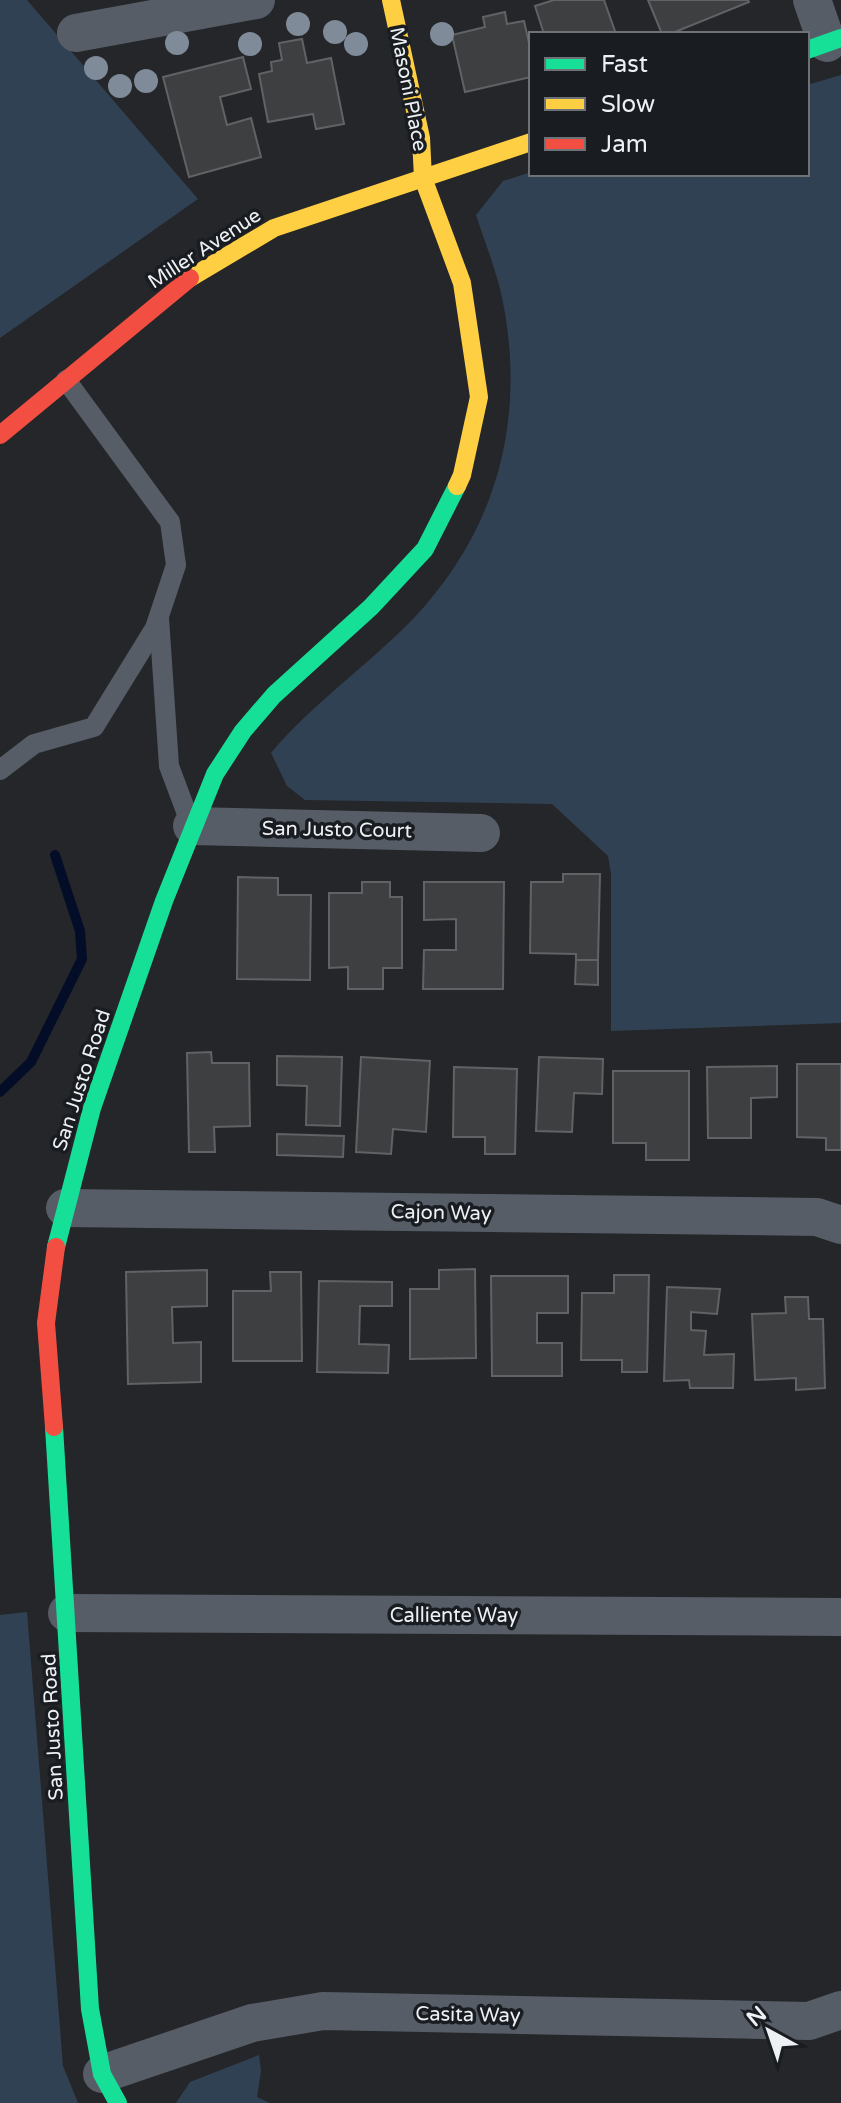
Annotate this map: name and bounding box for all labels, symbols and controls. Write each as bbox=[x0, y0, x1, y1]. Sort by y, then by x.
street label: Masoni Place bbox=[384, 25, 432, 153]
legend bbox=[529, 32, 809, 176]
text: Fast bbox=[601, 50, 648, 79]
text: Slow bbox=[601, 90, 655, 119]
text: Jam bbox=[601, 130, 648, 159]
street label: Miller Avenue bbox=[144, 203, 266, 294]
street label: San Justo Court bbox=[262, 817, 413, 843]
street label: San Justo Road bbox=[48, 1007, 116, 1154]
street label: Cajon Way bbox=[390, 1200, 492, 1226]
street label: Calliente Way bbox=[390, 1604, 519, 1628]
street label: San Justo Road bbox=[37, 1653, 69, 1801]
north arrow bbox=[729, 1991, 809, 2071]
text: N bbox=[742, 2001, 772, 2032]
street label: Casita Way bbox=[415, 2002, 521, 2028]

